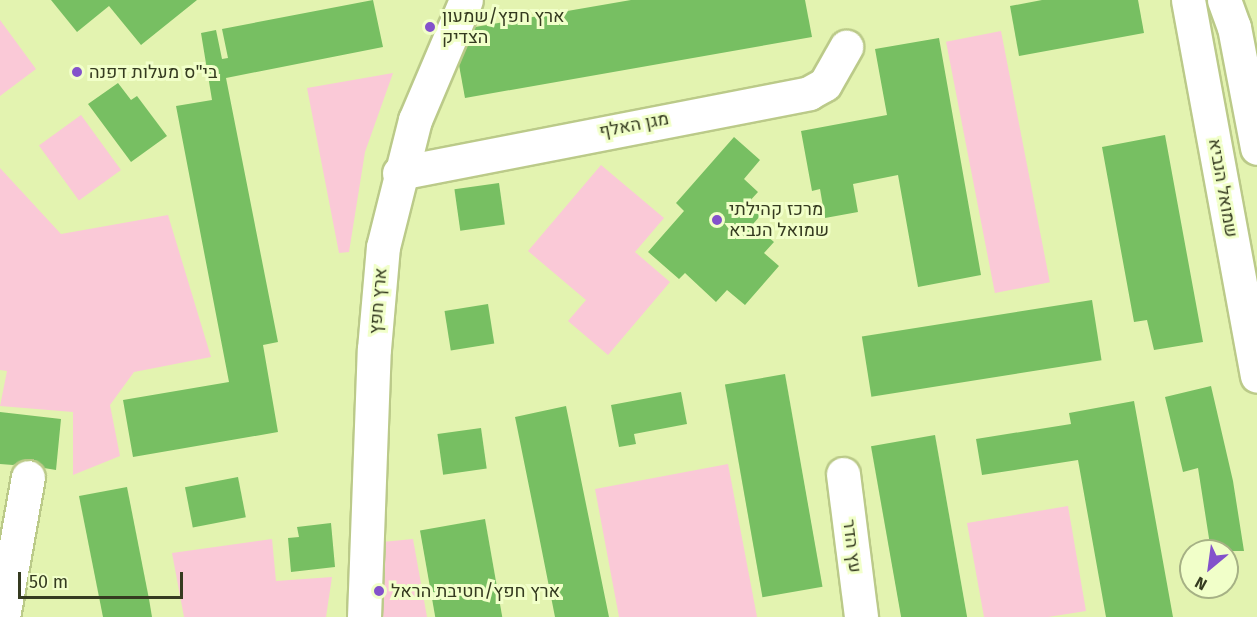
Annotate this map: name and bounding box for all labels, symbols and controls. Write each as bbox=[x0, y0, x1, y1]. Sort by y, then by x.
place label: ארץ חפץ/שמעון הצדיק bbox=[442, 6, 565, 48]
marker: ארץ חפץ/שמעון הצדיק bbox=[423, 20, 437, 34]
place label: בי"ס מעלות דפנה bbox=[89, 61, 218, 83]
marker: בי"ס מעלות דפנה bbox=[70, 65, 84, 79]
street label: מגן האלף bbox=[597, 108, 671, 142]
street label: שמואל הנביא bbox=[1204, 137, 1242, 239]
place label: מרכז קהילתי שמואל הנביא bbox=[729, 199, 829, 242]
marker: מרכז קהילתי שמואל הנביא bbox=[710, 213, 724, 227]
street label: ארץ חפץ bbox=[364, 267, 392, 335]
street label: עץ הדר bbox=[838, 518, 866, 574]
north arrow bbox=[1179, 539, 1239, 599]
scale bar bbox=[21, 560, 186, 598]
text: 50 m bbox=[29, 571, 68, 593]
text: N bbox=[1192, 573, 1210, 594]
place label: ארץ חפץ/חטיבת הראל bbox=[391, 580, 560, 602]
marker: ארץ חפץ/חטיבת הראל bbox=[372, 584, 386, 598]

